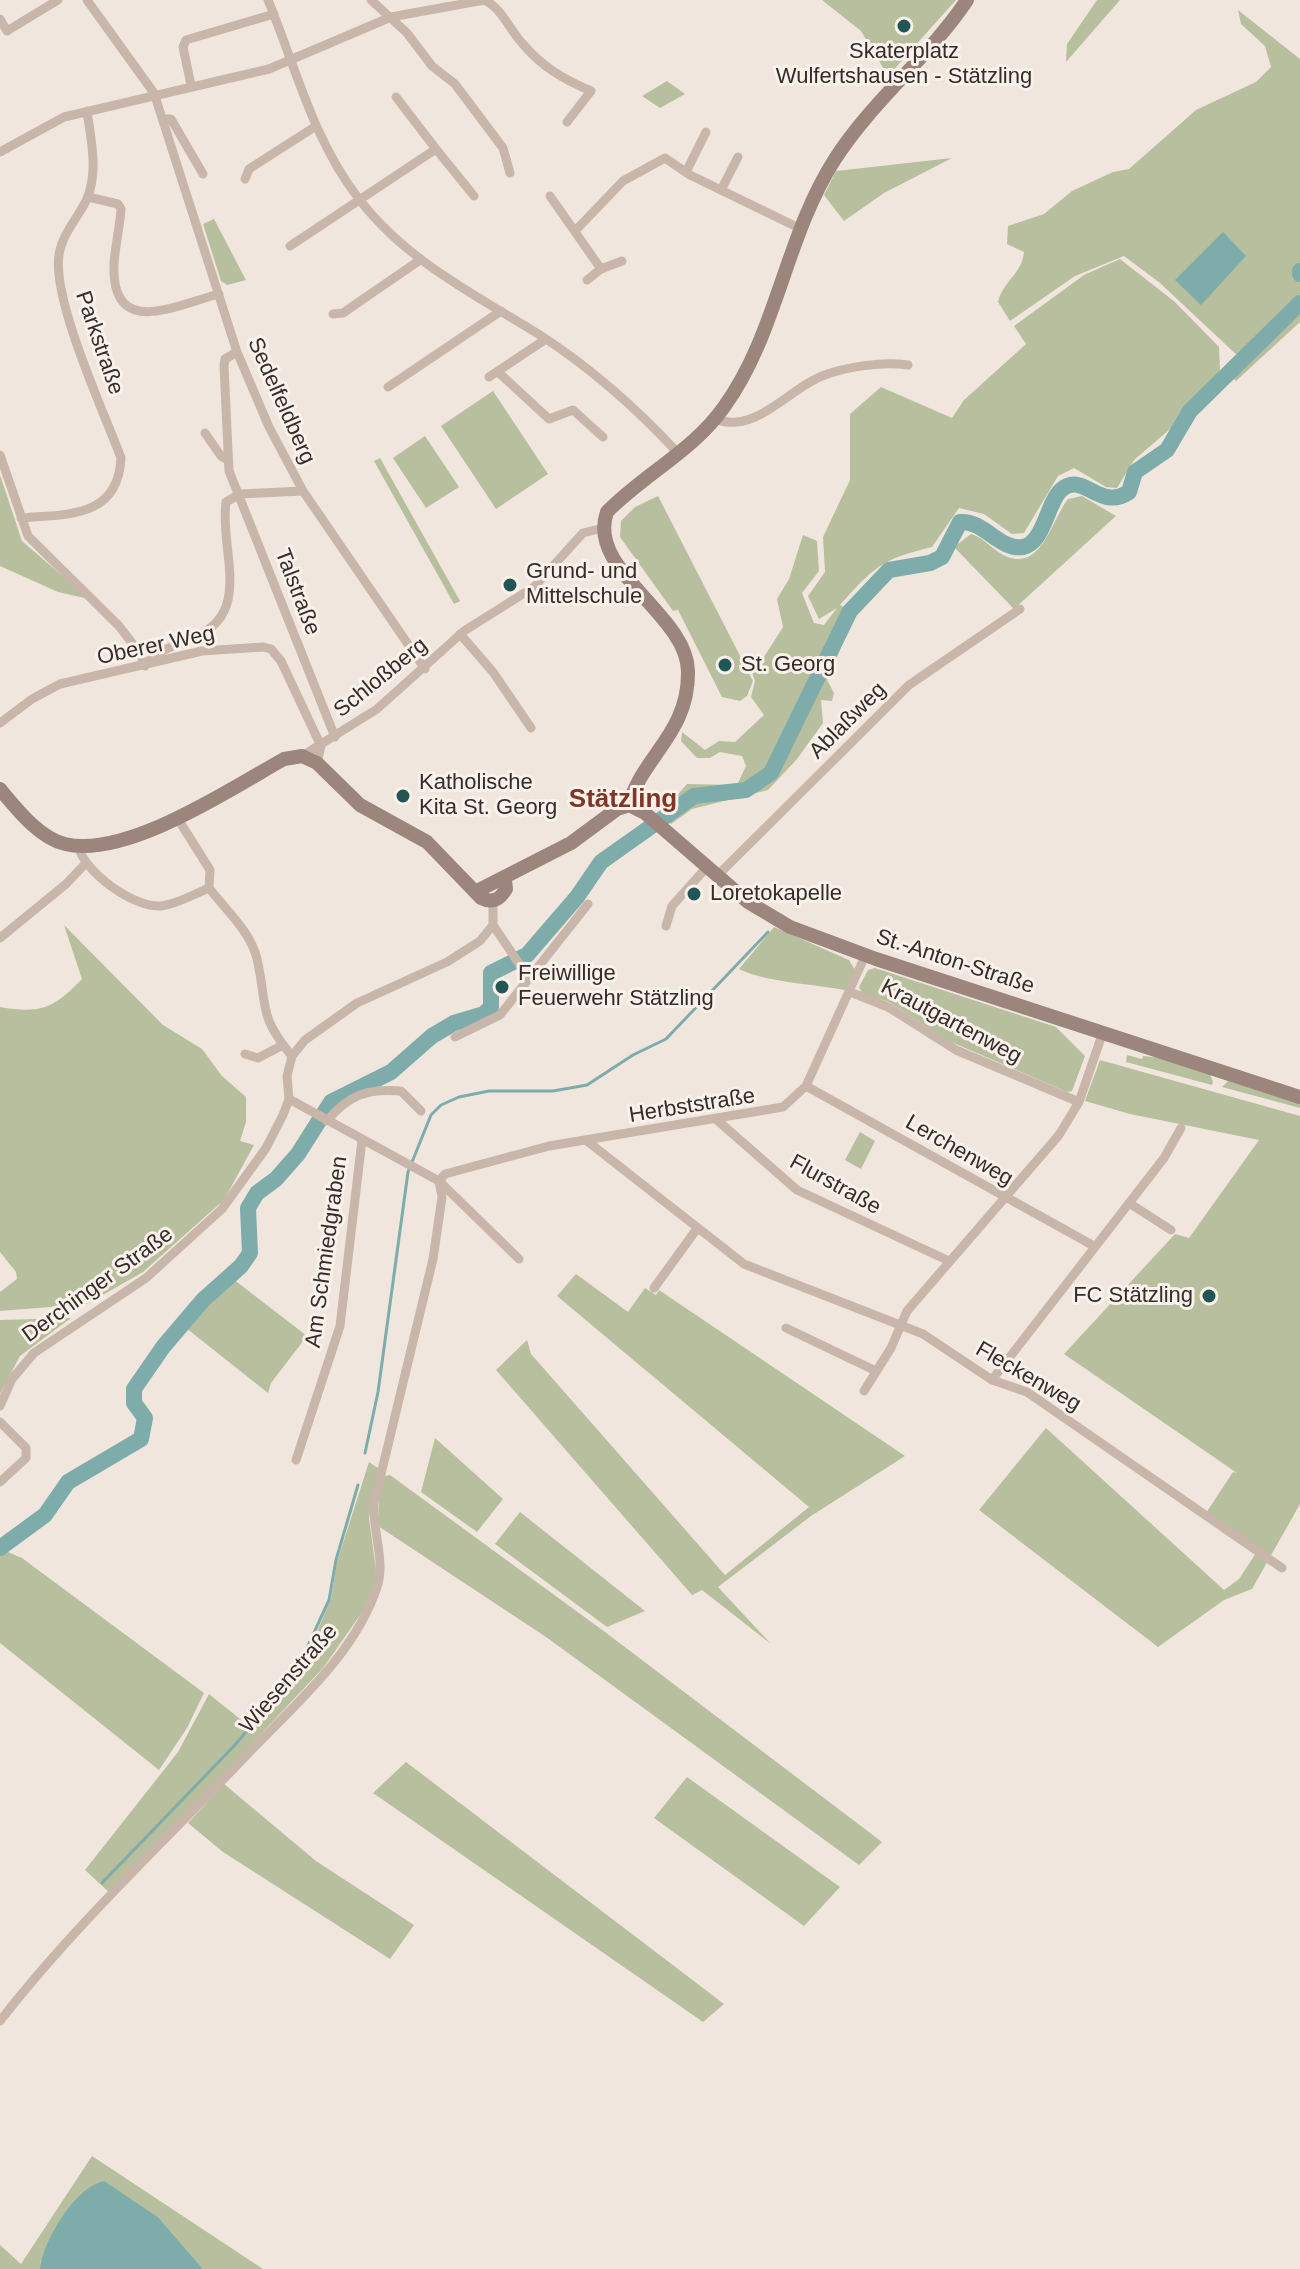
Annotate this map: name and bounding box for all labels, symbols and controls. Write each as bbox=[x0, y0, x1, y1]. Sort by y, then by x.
marker: Skaterplatz Wulfertshausen - Stätzling bbox=[895, 17, 913, 35]
place label: Skaterplatz Wulfertshausen - Stätzling bbox=[776, 39, 1032, 90]
street label: Parkstraße bbox=[69, 288, 129, 398]
street label: Sedelfeldberg bbox=[241, 334, 321, 468]
street label: Talstraße bbox=[268, 545, 326, 639]
place label: Grund- und Mittelschule bbox=[526, 559, 642, 610]
marker: Grund- und Mittelschule bbox=[501, 576, 519, 594]
street label: Oberer Weg bbox=[95, 621, 217, 671]
street label: Schloßberg bbox=[329, 632, 433, 724]
place label: St. Georg bbox=[741, 652, 835, 678]
marker: St. Georg bbox=[716, 656, 734, 674]
street label: Ablaßweg bbox=[804, 677, 892, 765]
place label: Katholische Kita St. Georg bbox=[419, 770, 557, 822]
district label: Stätzling bbox=[569, 784, 677, 816]
marker: Katholische Kita St. Georg bbox=[394, 787, 412, 805]
place label: Loretokapelle bbox=[710, 881, 842, 907]
marker: Loretokapelle bbox=[685, 885, 703, 903]
street label: St.-Anton-Straße bbox=[872, 924, 1038, 1000]
place label: Freiwillige Feuerwehr Stätzling bbox=[518, 961, 714, 1012]
street label: Krautgartenweg bbox=[876, 974, 1026, 1070]
marker: Freiwillige Feuerwehr Stätzling bbox=[493, 978, 511, 996]
street label: Herbststraße bbox=[627, 1083, 757, 1129]
street label: Lerchenweg bbox=[900, 1110, 1018, 1192]
street label: Flurstraße bbox=[785, 1149, 885, 1221]
street label: Am Schmiedgraben bbox=[300, 1154, 354, 1350]
street label: Derchinger Straße bbox=[18, 1221, 178, 1349]
place label: FC Stätzling bbox=[1073, 1283, 1193, 1309]
marker: FC Stätzling bbox=[1200, 1287, 1218, 1305]
street label: Fleckenweg bbox=[971, 1336, 1085, 1418]
street label: Wiesenstraße bbox=[235, 1619, 343, 1739]

